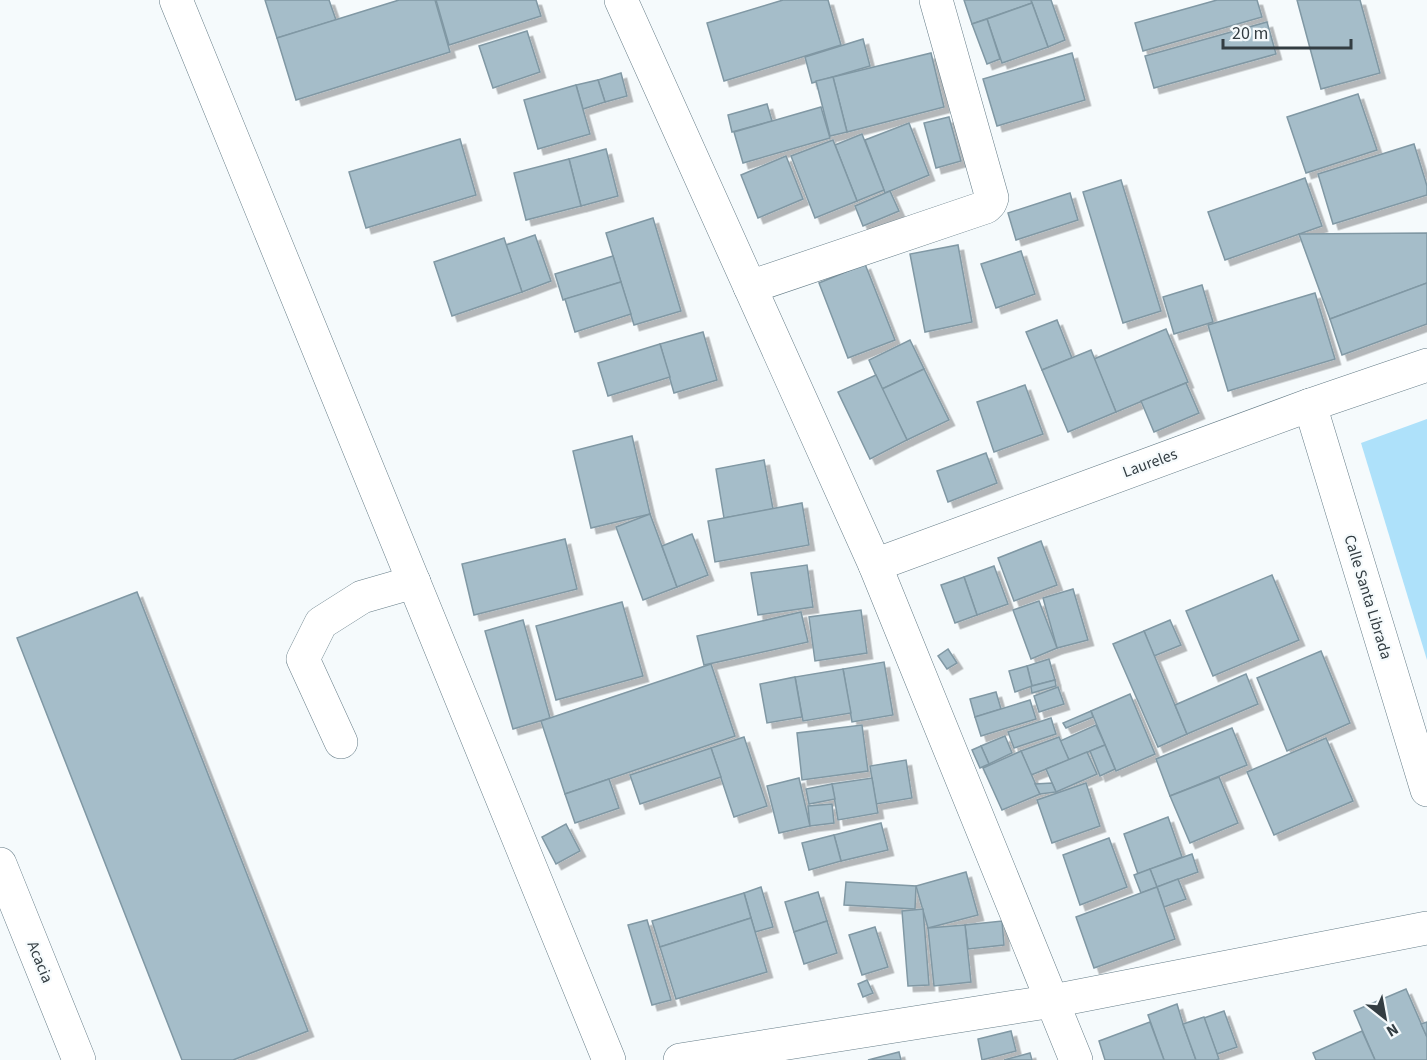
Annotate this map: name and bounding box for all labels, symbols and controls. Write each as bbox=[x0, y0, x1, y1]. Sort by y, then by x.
scale bar bbox=[1223, 12, 1350, 50]
text: 20 m bbox=[1232, 21, 1268, 46]
street label: Laureles bbox=[1120, 443, 1181, 483]
street label: Calle Santa Librada bbox=[1339, 532, 1397, 662]
street label: Acacia bbox=[22, 938, 58, 986]
north arrow bbox=[1355, 988, 1415, 1048]
text: N bbox=[1382, 1018, 1402, 1042]

